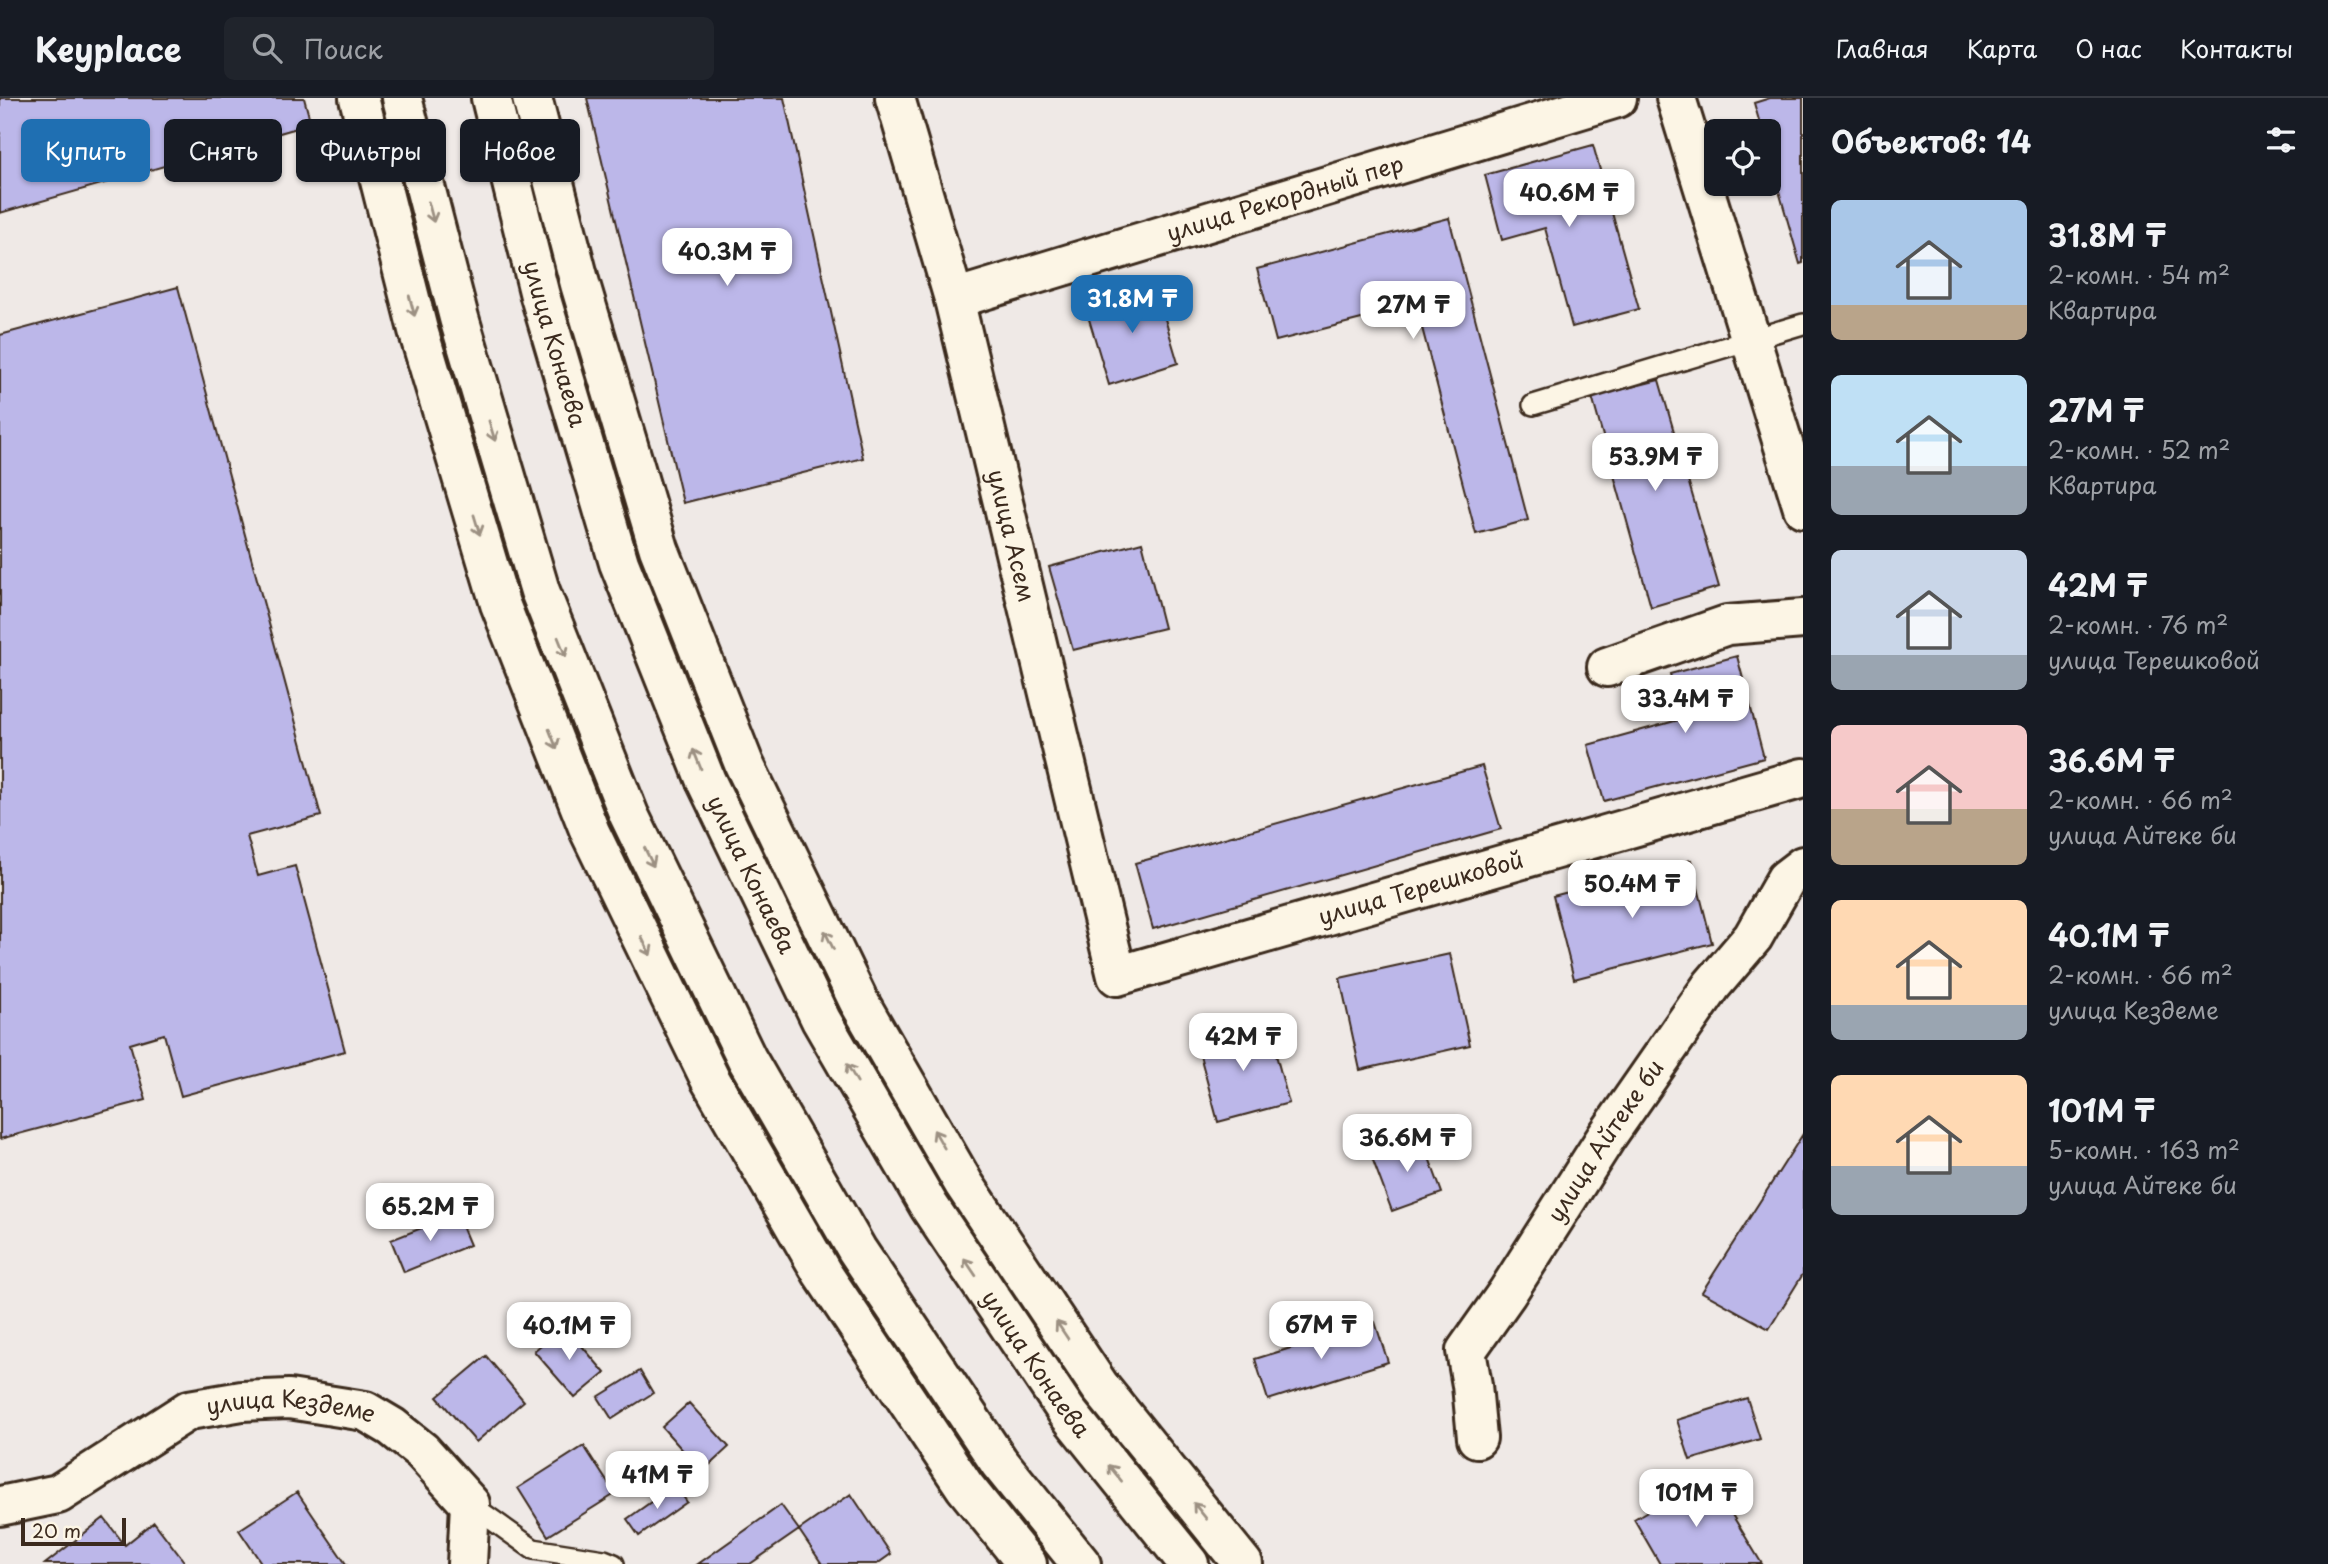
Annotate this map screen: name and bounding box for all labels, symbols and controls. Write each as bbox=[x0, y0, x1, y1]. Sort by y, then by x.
search box bbox=[224, 17, 714, 80]
text: Keyplace bbox=[35, 23, 182, 73]
icon: search bbox=[248, 29, 286, 67]
text: Поиск bbox=[304, 29, 383, 68]
text: Главная bbox=[1836, 30, 1929, 66]
text: Карта bbox=[1967, 30, 2037, 66]
text: О нас bbox=[2075, 30, 2142, 66]
text: Контакты bbox=[2180, 30, 2293, 66]
text: Объектов: 14 bbox=[1831, 118, 2031, 163]
chip: Купить bbox=[21, 119, 150, 182]
chip: Снять bbox=[164, 119, 282, 182]
chip: Фильтры bbox=[296, 119, 446, 182]
chip: Новое bbox=[460, 119, 580, 182]
map controls bbox=[1704, 119, 1781, 196]
button: locate bbox=[1704, 119, 1781, 196]
icon: filters bbox=[2262, 121, 2300, 159]
street label: улица Рекордный пер bbox=[1162, 145, 1407, 250]
pin: 40.6M ₸ bbox=[1504, 170, 1634, 229]
text: 40.6M ₸ bbox=[1519, 174, 1619, 209]
one-way arrow bbox=[425, 200, 438, 222]
text: 31.8M ₸ bbox=[2048, 212, 2166, 257]
pin: 40.3M ₸ bbox=[662, 228, 792, 288]
icon: home bbox=[1887, 228, 1971, 312]
text: 40.3M ₸ bbox=[678, 233, 776, 268]
street label: улица Конаева bbox=[516, 256, 597, 432]
text: 2-комн. · 54 m² bbox=[2048, 257, 2230, 292]
pin: 31.8M ₸ bbox=[1067, 275, 1197, 335]
text: 31.8M ₸ bbox=[1087, 280, 1177, 315]
pin: 27M ₸ bbox=[1364, 282, 1462, 341]
text: 27M ₸ bbox=[1376, 286, 1450, 321]
text: Квартира bbox=[2048, 292, 2156, 327]
one-way arrow bbox=[407, 295, 420, 317]
text: 27M ₸ bbox=[2048, 387, 2143, 432]
icon: home bbox=[1887, 403, 1971, 487]
one-way arrow bbox=[487, 419, 500, 441]
text: 2-комн. · 52 m² bbox=[2048, 432, 2230, 467]
pin: 53.9M ₸ bbox=[1590, 434, 1720, 493]
text: 53.9M ₸ bbox=[1608, 438, 1702, 473]
street label: улица Асем bbox=[980, 465, 1045, 605]
text: Квартира bbox=[2048, 467, 2156, 502]
one-way arrow bbox=[471, 513, 484, 535]
text: 42M ₸ bbox=[2048, 562, 2147, 607]
icon: home bbox=[1887, 578, 1971, 662]
text: 2-комн. · 76 m² bbox=[2048, 607, 2228, 642]
one-way arrow bbox=[557, 635, 570, 657]
text: улица Терешковой bbox=[2048, 642, 2260, 677]
pin: 33.4M ₸ bbox=[1620, 676, 1750, 735]
text: 33.4M ₸ bbox=[1637, 680, 1733, 715]
one-way arrow bbox=[548, 727, 561, 749]
text: 36.6M ₸ bbox=[2048, 737, 2174, 782]
one-way arrow bbox=[690, 748, 703, 770]
icon: home bbox=[1887, 753, 1971, 837]
text: 2-комн. · 66 m² bbox=[2048, 782, 2233, 817]
street label: улица Конаева bbox=[699, 789, 806, 960]
text: улица Айтеке би bbox=[2048, 817, 2237, 852]
street label: улица Терешковой bbox=[1314, 841, 1527, 933]
one-way arrow bbox=[643, 846, 657, 867]
pin: 50.4M ₸ bbox=[1567, 860, 1697, 920]
text: 50.4M ₸ bbox=[1584, 865, 1680, 900]
text: 40.1M ₸ bbox=[2048, 912, 2169, 957]
icon: home bbox=[1887, 928, 1971, 1012]
one-way arrow bbox=[822, 930, 835, 951]
one-way arrow bbox=[639, 935, 653, 956]
text: 2-комн. · 66 m² bbox=[2048, 957, 2233, 992]
text: улица Кездеме bbox=[2048, 992, 2219, 1027]
pin: 42M ₸ bbox=[1194, 1014, 1292, 1073]
text: 42M ₸ bbox=[1205, 1018, 1281, 1053]
street label: улица Айтеке би bbox=[1538, 1052, 1671, 1228]
one-way arrow bbox=[845, 1063, 859, 1083]
text: 101M ₸ bbox=[2048, 1087, 2154, 1132]
icon: home bbox=[1887, 1103, 1971, 1187]
pin: 36.6M ₸ bbox=[1342, 1114, 1472, 1174]
text: 36.6M ₸ bbox=[1359, 1119, 1455, 1154]
one-way arrow bbox=[931, 1129, 945, 1149]
text: 5-комн. · 163 m² bbox=[2048, 1132, 2240, 1167]
text: улица Айтеке би bbox=[2048, 1167, 2237, 1202]
pin: 65.2M ₸ bbox=[365, 1184, 495, 1243]
text: 65.2M ₸ bbox=[382, 1188, 478, 1223]
one-way arrow bbox=[963, 1258, 977, 1277]
street label: улица Конаева bbox=[974, 1282, 1100, 1445]
pin: 40.1M ₸ bbox=[504, 1302, 634, 1362]
pin: 67M ₸ bbox=[1272, 1302, 1370, 1361]
text: 67M ₸ bbox=[1285, 1306, 1357, 1341]
text: 40.1M ₸ bbox=[523, 1307, 615, 1342]
one-way arrow bbox=[1055, 1321, 1069, 1340]
street label: улица Кездеме bbox=[203, 1380, 384, 1430]
pin: 41M ₸ bbox=[608, 1452, 706, 1511]
text: 41M ₸ bbox=[622, 1456, 692, 1491]
one-way arrow bbox=[1107, 1464, 1123, 1482]
pin: 101M ₸ bbox=[1639, 1470, 1753, 1529]
text: 101M ₸ bbox=[1655, 1474, 1737, 1509]
one-way arrow bbox=[1192, 1502, 1207, 1520]
scale bar bbox=[21, 1515, 126, 1547]
text: 20 m bbox=[32, 1516, 81, 1544]

